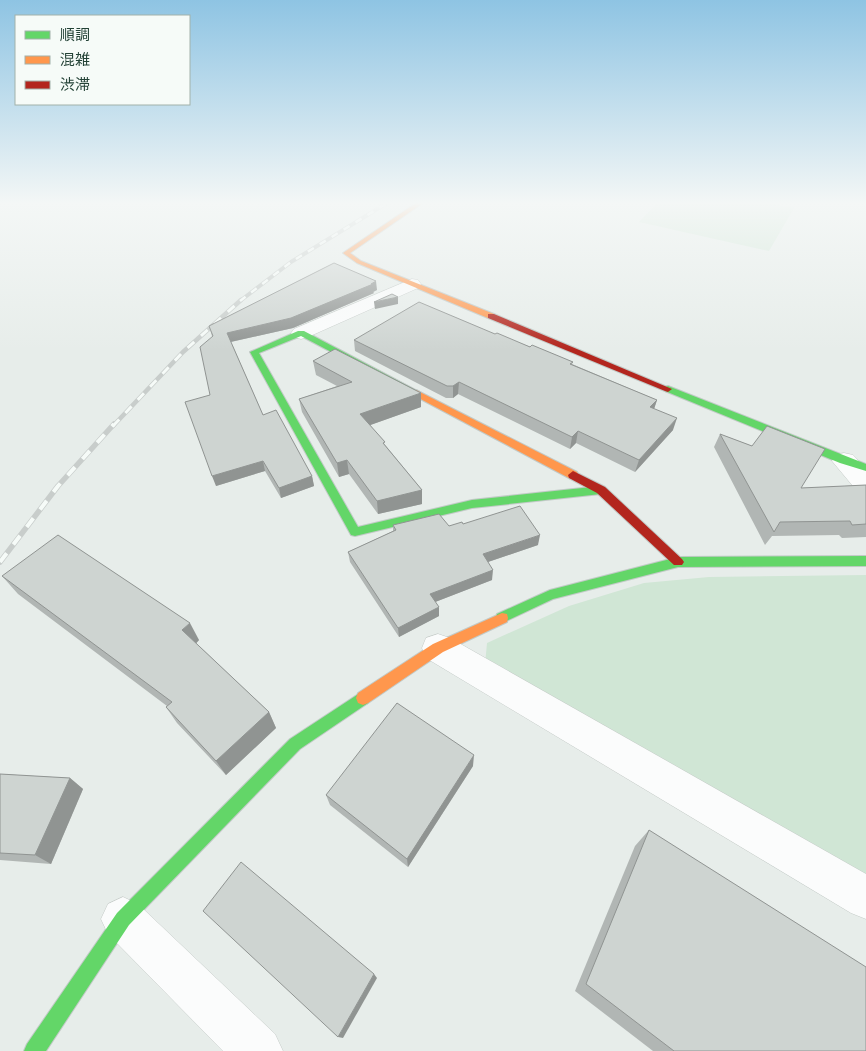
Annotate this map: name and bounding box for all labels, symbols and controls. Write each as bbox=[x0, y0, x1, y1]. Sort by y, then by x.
legend bbox=[15, 15, 190, 105]
text: 順調 bbox=[60, 26, 90, 44]
text: 混雑 bbox=[60, 51, 90, 69]
text: 渋滞 bbox=[60, 76, 90, 94]

